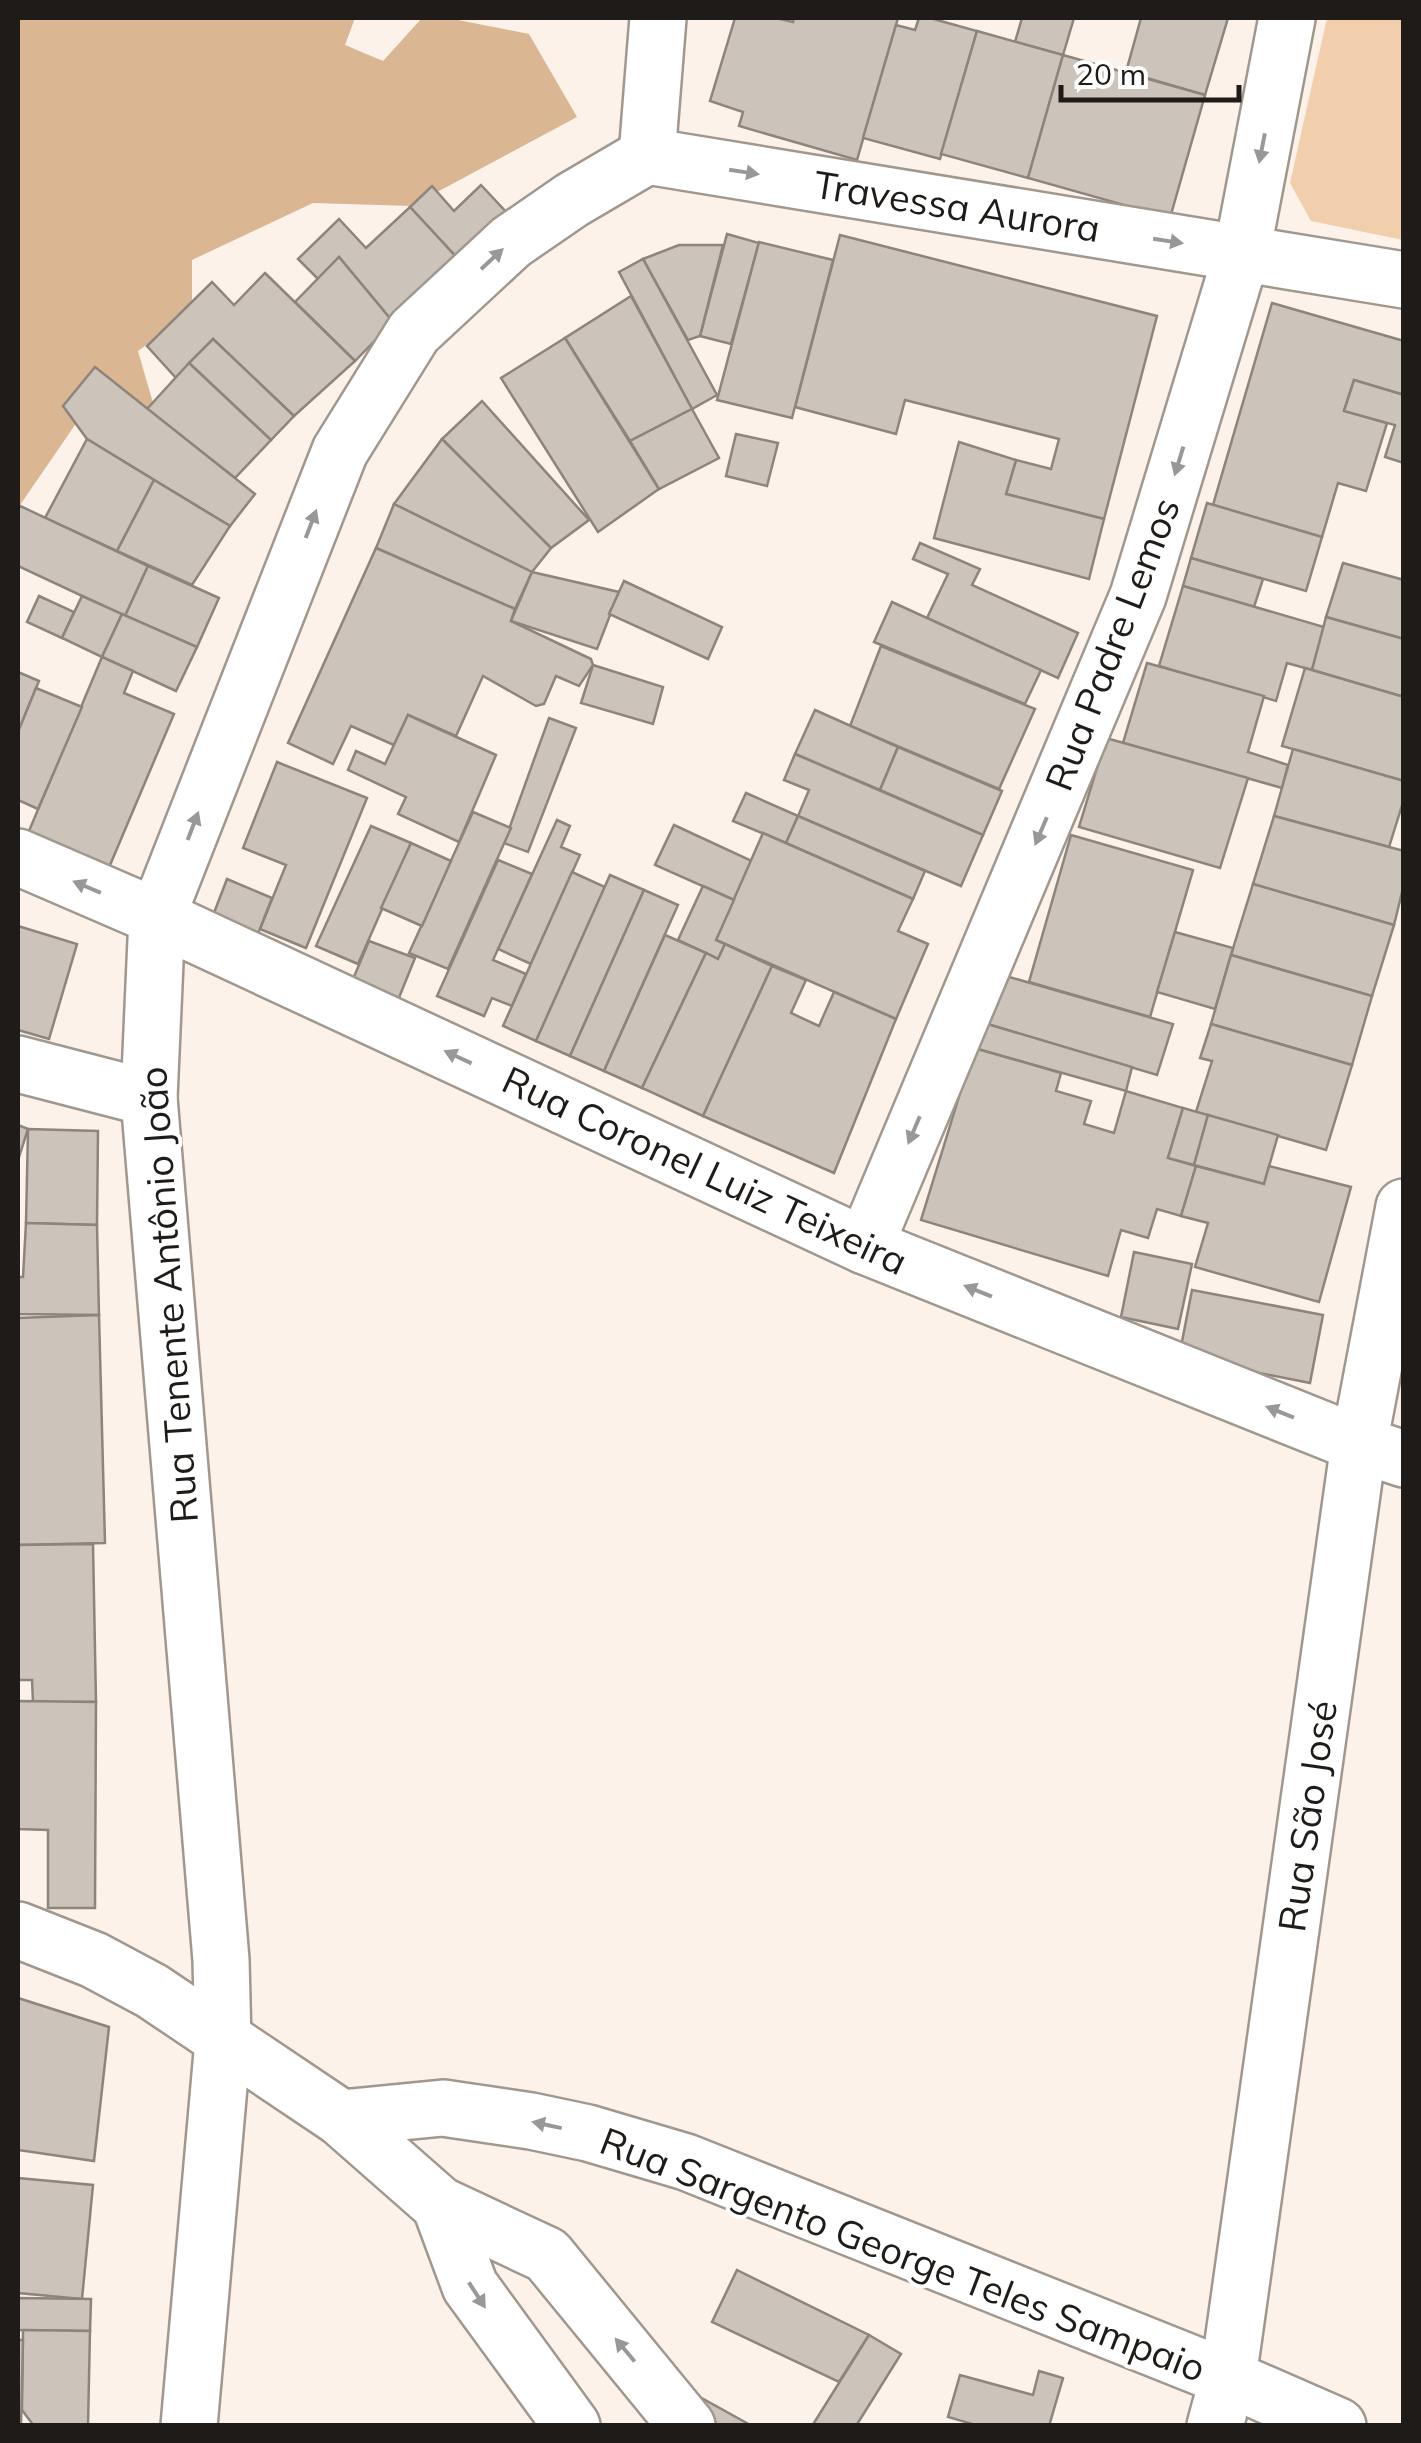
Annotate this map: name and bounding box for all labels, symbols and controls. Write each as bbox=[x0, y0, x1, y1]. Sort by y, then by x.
scale bar bbox=[1061, 40, 1238, 102]
text: 20 m bbox=[1076, 55, 1146, 93]
one-way arrow bbox=[1254, 132, 1269, 164]
street label: Travessa Aurora bbox=[811, 160, 1103, 252]
one-way arrow bbox=[728, 164, 760, 180]
one-way arrow bbox=[1153, 233, 1184, 249]
one-way arrow bbox=[480, 248, 504, 271]
one-way arrow bbox=[1171, 447, 1186, 477]
street label: Rua Padre Lemos bbox=[1034, 491, 1190, 797]
one-way arrow bbox=[304, 508, 320, 538]
one-way arrow bbox=[185, 811, 201, 841]
one-way arrow bbox=[1033, 816, 1049, 846]
one-way arrow bbox=[72, 879, 102, 895]
one-way arrow bbox=[444, 1049, 473, 1065]
street label: Rua Coronel Luiz Teixeira bbox=[495, 1055, 915, 1285]
street label: Rua Tenente Antônio João bbox=[128, 1065, 208, 1525]
one-way arrow bbox=[906, 1115, 922, 1145]
one-way arrow bbox=[963, 1283, 993, 1299]
one-way arrow bbox=[1265, 1403, 1295, 1419]
street label: Rua São José bbox=[1267, 1697, 1347, 1935]
one-way arrow bbox=[531, 2116, 562, 2132]
street label: Rua Sargento George Teles Sampaio bbox=[594, 2116, 1212, 2392]
one-way arrow bbox=[467, 2281, 485, 2308]
one-way arrow bbox=[615, 2338, 636, 2363]

